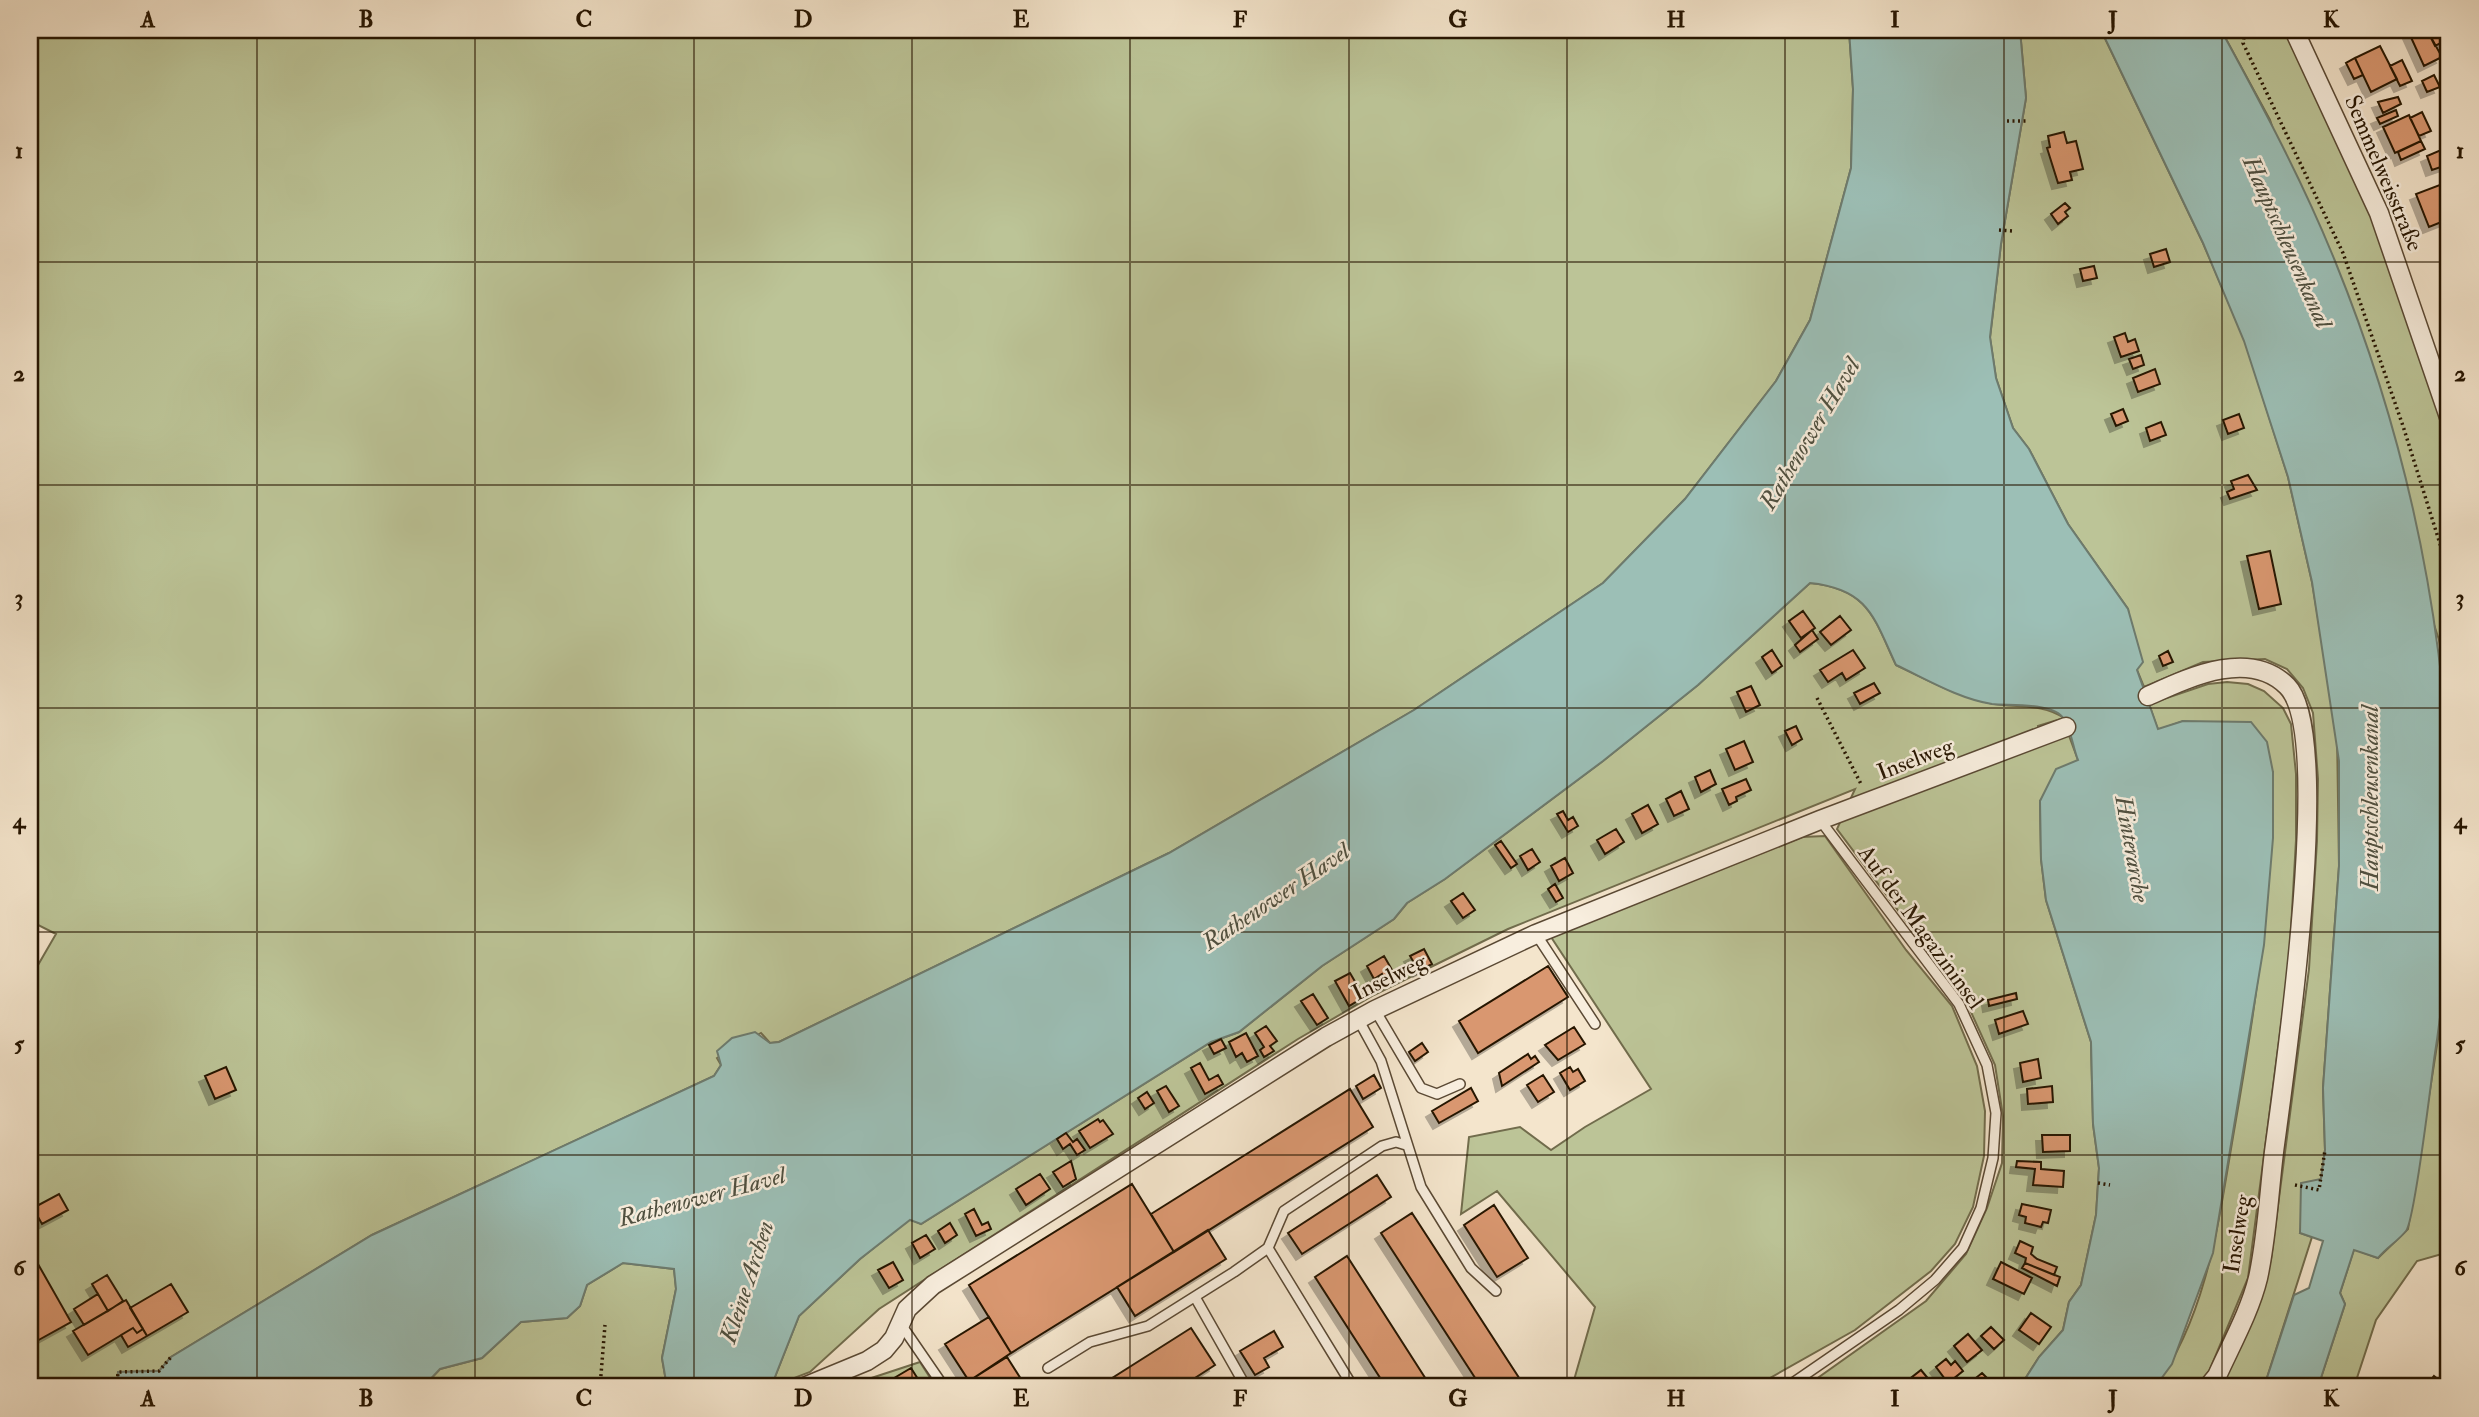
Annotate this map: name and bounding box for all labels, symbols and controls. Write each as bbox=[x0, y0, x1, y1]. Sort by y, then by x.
text: A bbox=[140, 5, 156, 34]
text: B bbox=[358, 5, 374, 34]
text: C bbox=[576, 5, 592, 34]
text: D bbox=[794, 5, 812, 34]
text: E bbox=[1013, 5, 1030, 34]
text: F bbox=[1233, 5, 1248, 34]
text: G bbox=[1448, 5, 1468, 34]
text: H bbox=[1667, 5, 1686, 34]
text: I bbox=[1890, 5, 1900, 34]
text: J bbox=[2107, 5, 2118, 35]
text: K bbox=[2323, 5, 2340, 34]
street label: Semmelweisstraße bbox=[2338, 91, 2430, 256]
text: 1 bbox=[15, 136, 23, 165]
text: 1 bbox=[2456, 136, 2464, 165]
water label: Hauptschleusenkanal bbox=[2235, 150, 2340, 335]
water label: Rathenower Havel bbox=[1752, 350, 1869, 516]
text: 2 bbox=[13, 359, 25, 388]
text: 2 bbox=[2454, 359, 2466, 388]
text: 3 bbox=[15, 583, 23, 612]
text: 3 bbox=[2456, 583, 2464, 612]
water label: Hauptschleusenkanal bbox=[2355, 703, 2386, 892]
street label: Inselweg bbox=[1873, 731, 1958, 787]
water label: Hinterarche bbox=[2107, 792, 2157, 906]
text: 4 bbox=[12, 806, 27, 835]
text: 4 bbox=[2453, 806, 2468, 835]
water label: Rathenower Havel bbox=[1195, 835, 1358, 958]
street label: Auf der Magazininsel bbox=[1851, 838, 1990, 1015]
street label: Inselweg bbox=[1347, 946, 1432, 1007]
text: 5 bbox=[14, 1029, 25, 1058]
text: 5 bbox=[2455, 1029, 2466, 1058]
water label: Rathenower Havel bbox=[614, 1159, 791, 1234]
street label: Inselweg bbox=[2216, 1192, 2258, 1275]
water label: Kleine Archen bbox=[712, 1217, 781, 1348]
text: 6 bbox=[13, 1253, 27, 1282]
text: 6 bbox=[2454, 1253, 2468, 1282]
text: A bbox=[140, 1384, 156, 1413]
text: B bbox=[358, 1384, 374, 1413]
text: C bbox=[576, 1384, 592, 1413]
text: D bbox=[794, 1384, 812, 1413]
text: E bbox=[1013, 1384, 1030, 1413]
text: F bbox=[1233, 1384, 1248, 1413]
text: G bbox=[1448, 1384, 1468, 1413]
text: H bbox=[1667, 1384, 1686, 1413]
text: I bbox=[1890, 1384, 1900, 1413]
text: J bbox=[2107, 1384, 2118, 1414]
text: K bbox=[2323, 1384, 2340, 1413]

